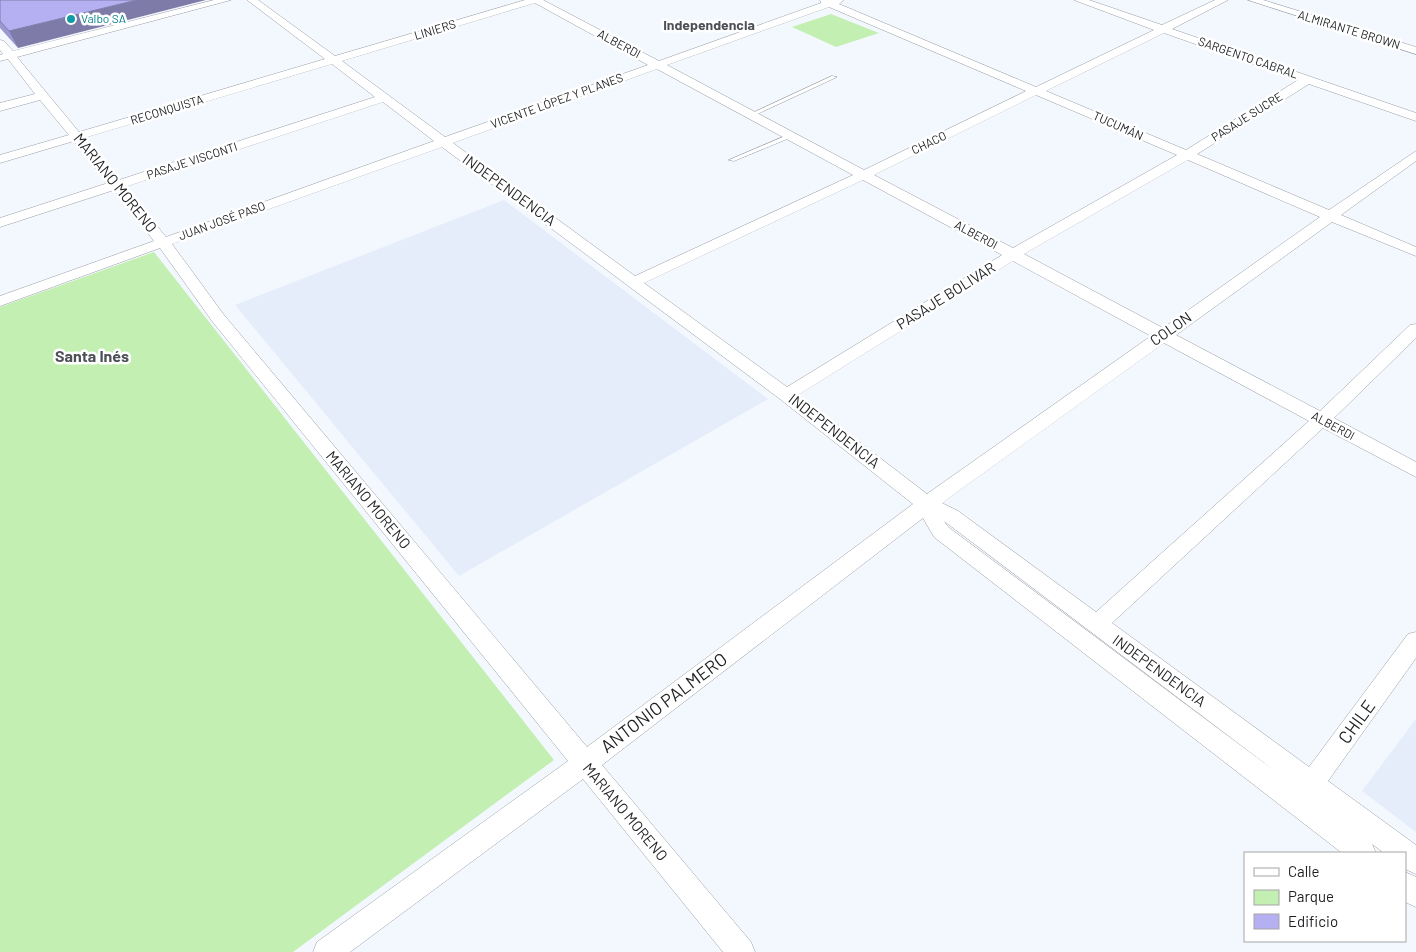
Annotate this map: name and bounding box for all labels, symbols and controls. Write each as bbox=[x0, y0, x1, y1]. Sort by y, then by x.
street label: ALMIRANTE BROWN bbox=[1296, 7, 1402, 51]
place label: Valbo SA bbox=[81, 11, 126, 25]
marker: Valbo SA bbox=[65, 13, 77, 25]
street label: LINIERS bbox=[412, 16, 457, 42]
district label: Independencia bbox=[663, 16, 755, 33]
street label: ALBERDI bbox=[596, 26, 643, 60]
street label: SARGENTO CABRAL bbox=[1197, 33, 1300, 81]
street label: VICENTE LÓPEZ Y PLANES bbox=[488, 70, 625, 131]
street label: PASAJE SUCRE bbox=[1208, 89, 1285, 144]
street label: RECONQUISTA bbox=[129, 91, 205, 127]
street label: TUCUMÁN bbox=[1091, 108, 1146, 142]
street label: CHACO bbox=[909, 128, 948, 157]
street label: MARIANO MORENO bbox=[70, 129, 161, 236]
street label: PASAJE VISCONTI bbox=[144, 139, 239, 181]
street label: INDEPENDENCIA bbox=[460, 149, 560, 229]
street label: JUAN JOSÉ PASO bbox=[176, 198, 267, 242]
street label: ALBERDI bbox=[953, 217, 1000, 251]
street label: PASAJE BOLIVAR bbox=[893, 258, 998, 333]
street label: COLON bbox=[1146, 308, 1195, 349]
district label: Santa Inés bbox=[55, 346, 129, 365]
street label: INDEPENDENCIA bbox=[785, 389, 884, 471]
street label: ALBERDI bbox=[1310, 408, 1357, 442]
street label: MARIANO MORENO bbox=[323, 447, 415, 552]
street label: INDEPENDENCIA bbox=[1110, 630, 1210, 710]
street label: ANTONIO PALMERO bbox=[596, 647, 731, 757]
street label: CHILE bbox=[1333, 695, 1379, 747]
street label: MARIANO MORENO bbox=[580, 759, 672, 864]
legend bbox=[1244, 852, 1406, 942]
text: Calle bbox=[1288, 862, 1320, 880]
text: Parque bbox=[1288, 887, 1334, 905]
text: Edificio bbox=[1288, 912, 1338, 930]

